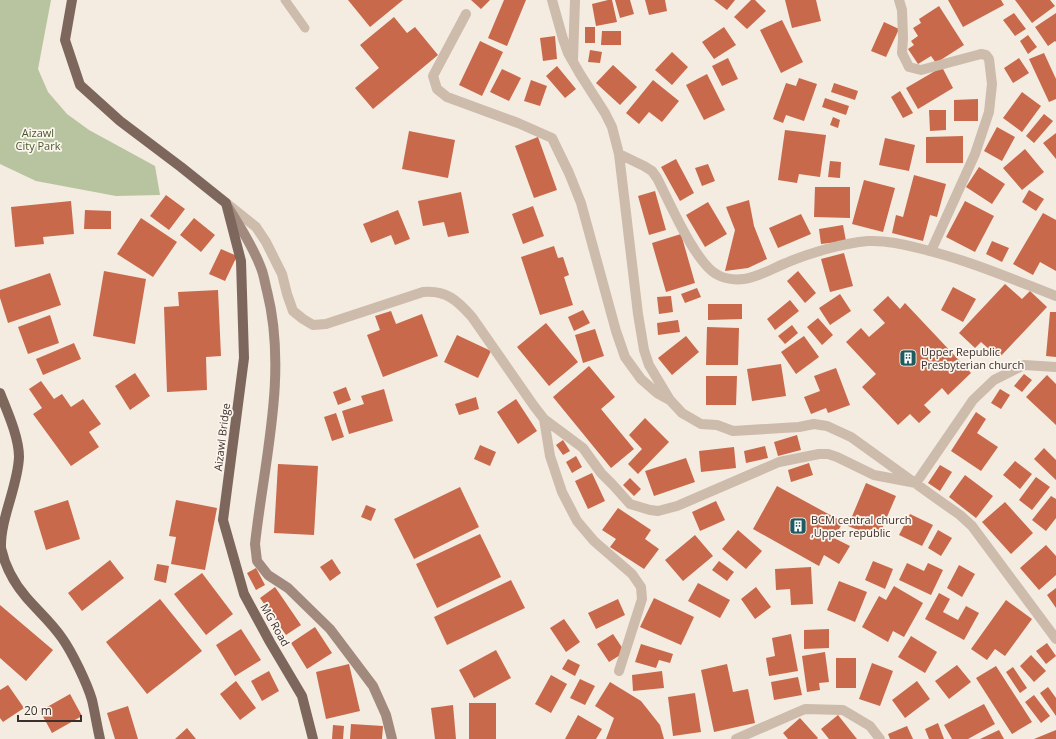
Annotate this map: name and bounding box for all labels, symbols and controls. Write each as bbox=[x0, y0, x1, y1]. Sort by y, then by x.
park label: Aizawl City Park bbox=[16, 125, 61, 153]
place label: Upper Republic Presbyterian church bbox=[921, 344, 1024, 372]
building icon: Upper Republic Presbyterian church bbox=[898, 348, 918, 368]
street label: Aizawl Bridge bbox=[210, 402, 233, 472]
place label: BCM central church ,Upper republic bbox=[811, 512, 911, 540]
building icon: BCM central church ,Upper republic bbox=[788, 516, 808, 536]
street label: MG Road bbox=[257, 601, 293, 649]
scale bar bbox=[18, 697, 81, 723]
text: 20 m bbox=[24, 702, 52, 719]

